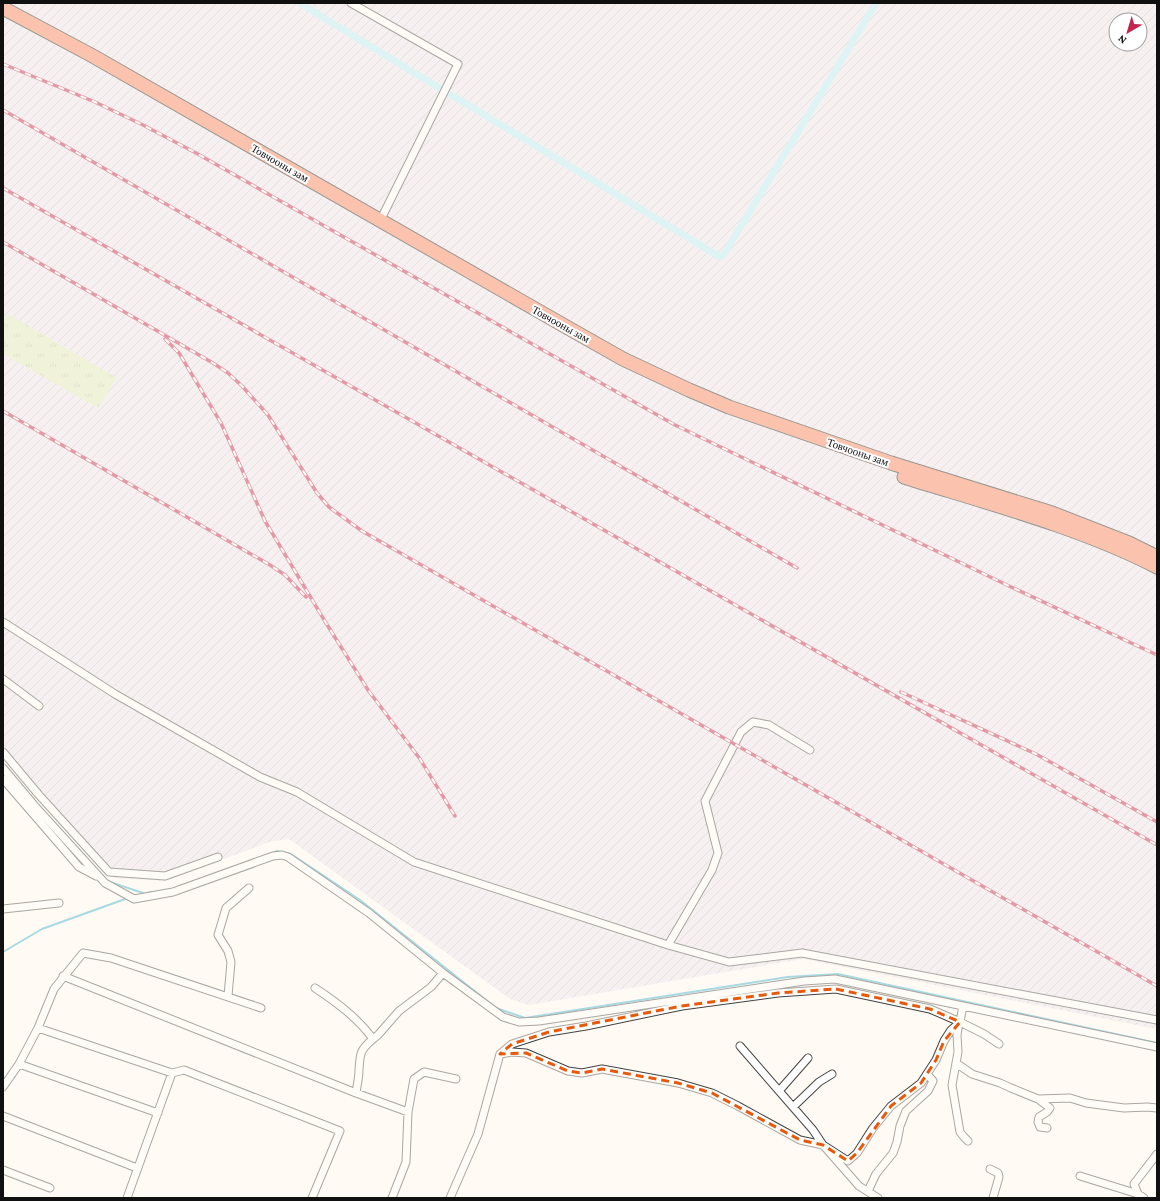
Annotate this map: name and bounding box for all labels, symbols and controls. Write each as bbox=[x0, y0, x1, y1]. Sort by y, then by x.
north arrow bbox=[1108, 12, 1148, 52]
text: N bbox=[1115, 33, 1128, 47]
street label: Товчооны зам bbox=[249, 142, 311, 184]
street label: Товчооны зам bbox=[530, 303, 592, 345]
street label: Товчооны зам bbox=[826, 436, 890, 468]

